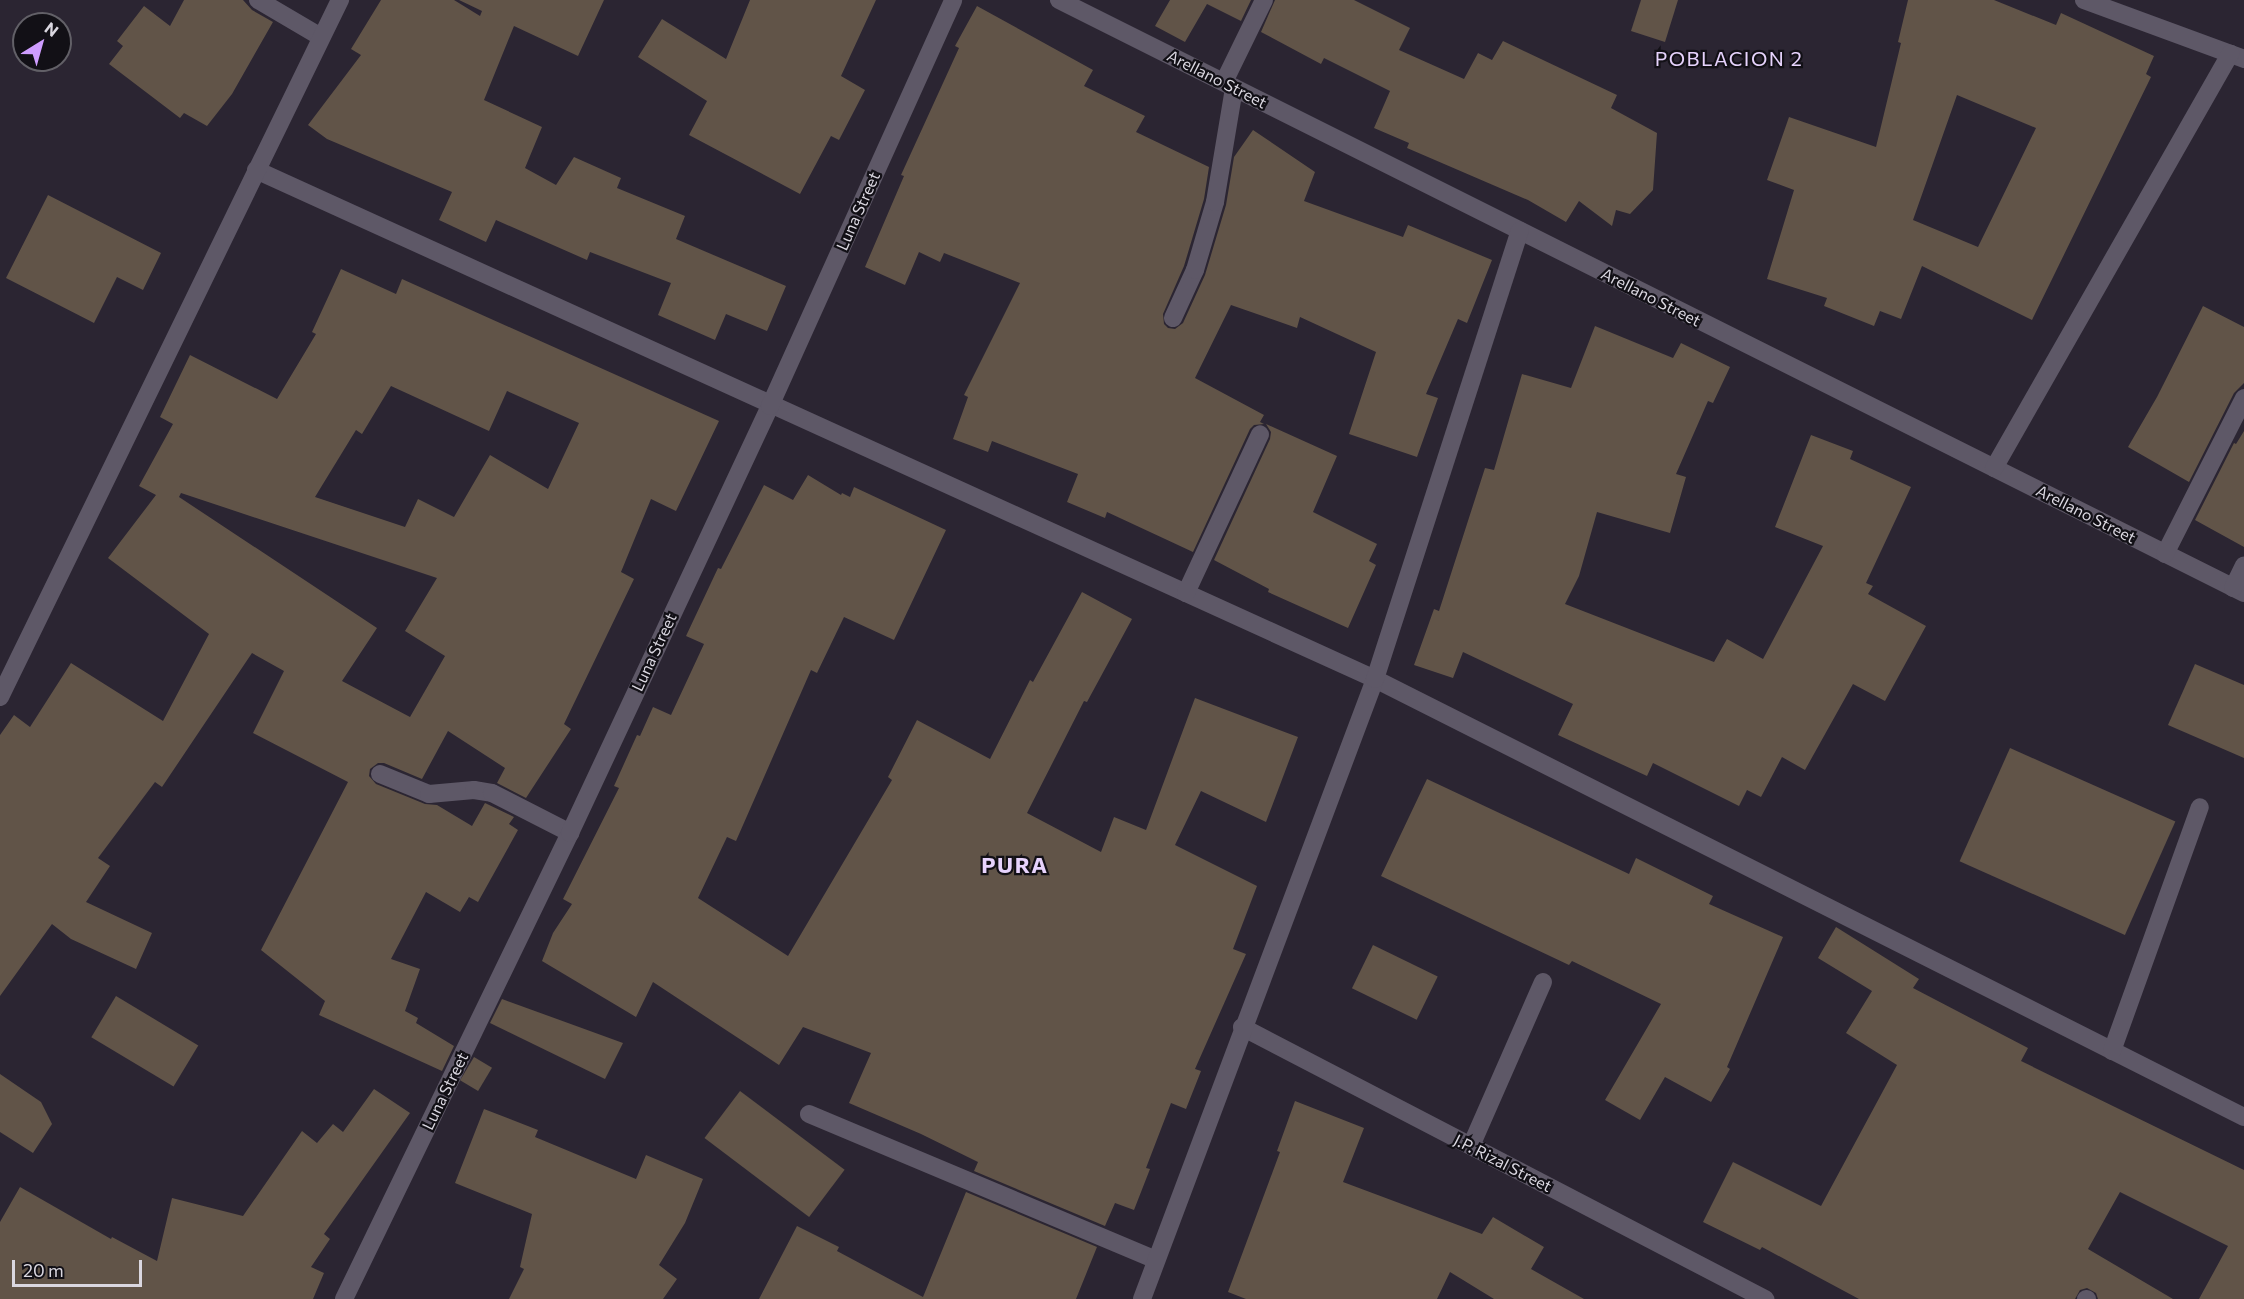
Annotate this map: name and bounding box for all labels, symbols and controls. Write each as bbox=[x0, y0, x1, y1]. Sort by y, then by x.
north arrow bbox=[12, 12, 72, 72]
text: N bbox=[41, 18, 62, 40]
street label: Arellano Street bbox=[1164, 46, 1270, 112]
district label: POBLACION 2 bbox=[1655, 46, 1803, 70]
street label: Luna Street bbox=[832, 169, 884, 253]
street label: Arellano Street bbox=[1598, 264, 1704, 330]
street label: Arellano Street bbox=[2033, 481, 2139, 547]
street label: Luna Street bbox=[628, 610, 680, 694]
district label: PURA bbox=[981, 852, 1049, 878]
street label: Luna Street bbox=[418, 1049, 472, 1133]
street label: J.P. Rizal Street bbox=[1451, 1130, 1555, 1196]
scale bar bbox=[15, 1248, 146, 1286]
text: 20 m bbox=[23, 1259, 64, 1281]

